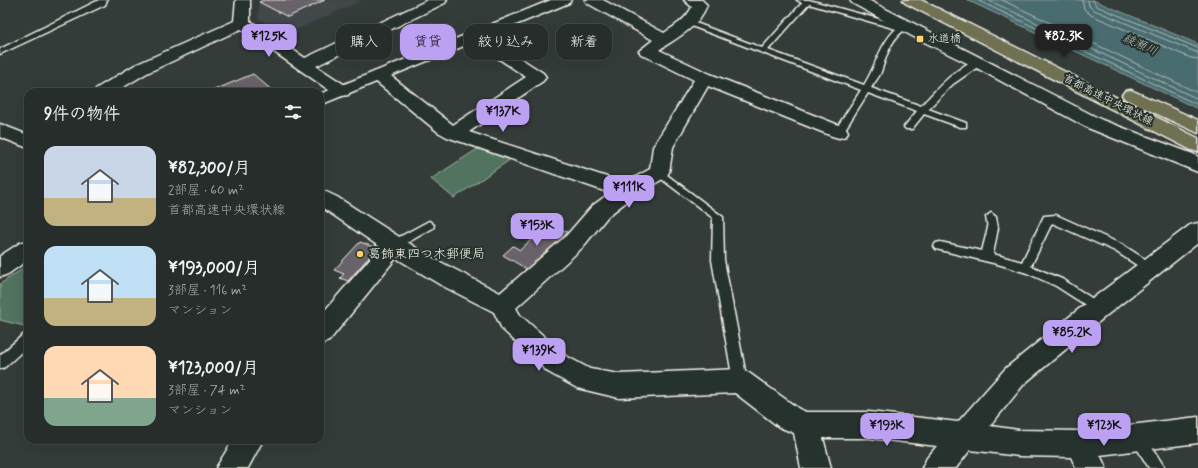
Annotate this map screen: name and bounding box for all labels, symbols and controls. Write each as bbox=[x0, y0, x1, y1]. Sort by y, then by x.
pin: ¥125K bbox=[241, 24, 297, 58]
chip: 購入 bbox=[336, 24, 392, 60]
chip: 賃貸 bbox=[400, 24, 456, 60]
chip: 絞り込み bbox=[464, 24, 548, 60]
chip: 新着 bbox=[556, 24, 612, 60]
pin: ¥82.3K bbox=[1031, 24, 1097, 58]
text: ¥125K bbox=[251, 28, 287, 45]
text: ¥82.3K bbox=[1044, 28, 1084, 45]
water label: 綾瀬川 bbox=[1120, 30, 1160, 60]
place label: 水道橋 bbox=[928, 32, 961, 46]
marker: 水道橋 bbox=[915, 34, 925, 44]
street label: 首都高速中央環状線 bbox=[1061, 71, 1155, 129]
pin: ¥137K bbox=[475, 99, 531, 133]
icon: filters bbox=[282, 101, 304, 123]
text: 9件の物件 bbox=[44, 103, 120, 125]
text: ¥137K bbox=[485, 103, 521, 120]
text: ¥82,300/月 bbox=[168, 157, 251, 179]
icon: home bbox=[76, 162, 124, 210]
pin: ¥111K bbox=[601, 175, 657, 209]
text: ¥111K bbox=[612, 179, 646, 196]
text: 2部屋 · 60 m² bbox=[168, 182, 244, 199]
text: 首都高速中央環状線 bbox=[168, 202, 285, 219]
pin: ¥153K bbox=[509, 213, 565, 247]
text: ¥153K bbox=[520, 217, 554, 234]
place label: 葛飾東四つ木郵便局 bbox=[368, 246, 485, 263]
marker: 葛飾東四つ木郵便局 bbox=[355, 249, 365, 259]
text: ¥193,000/月 bbox=[168, 257, 260, 279]
icon: home bbox=[76, 262, 124, 310]
text: 3部屋 · 116 m² bbox=[168, 282, 247, 299]
text: マンション bbox=[168, 302, 232, 319]
pin: ¥85.2K bbox=[1039, 320, 1105, 354]
text: ¥85.2K bbox=[1052, 324, 1092, 341]
pin: ¥139K bbox=[511, 338, 567, 372]
text: ¥139K bbox=[522, 342, 556, 359]
text: ¥123,000/月 bbox=[168, 357, 259, 379]
icon: home bbox=[76, 362, 124, 410]
text: 3部屋 · 74 m² bbox=[168, 382, 245, 399]
text: マンション bbox=[168, 402, 232, 419]
pin: ¥193K bbox=[859, 413, 915, 447]
pin: ¥123K bbox=[1076, 413, 1132, 447]
text: ¥193K bbox=[869, 417, 905, 434]
text: ¥123K bbox=[1087, 417, 1121, 434]

